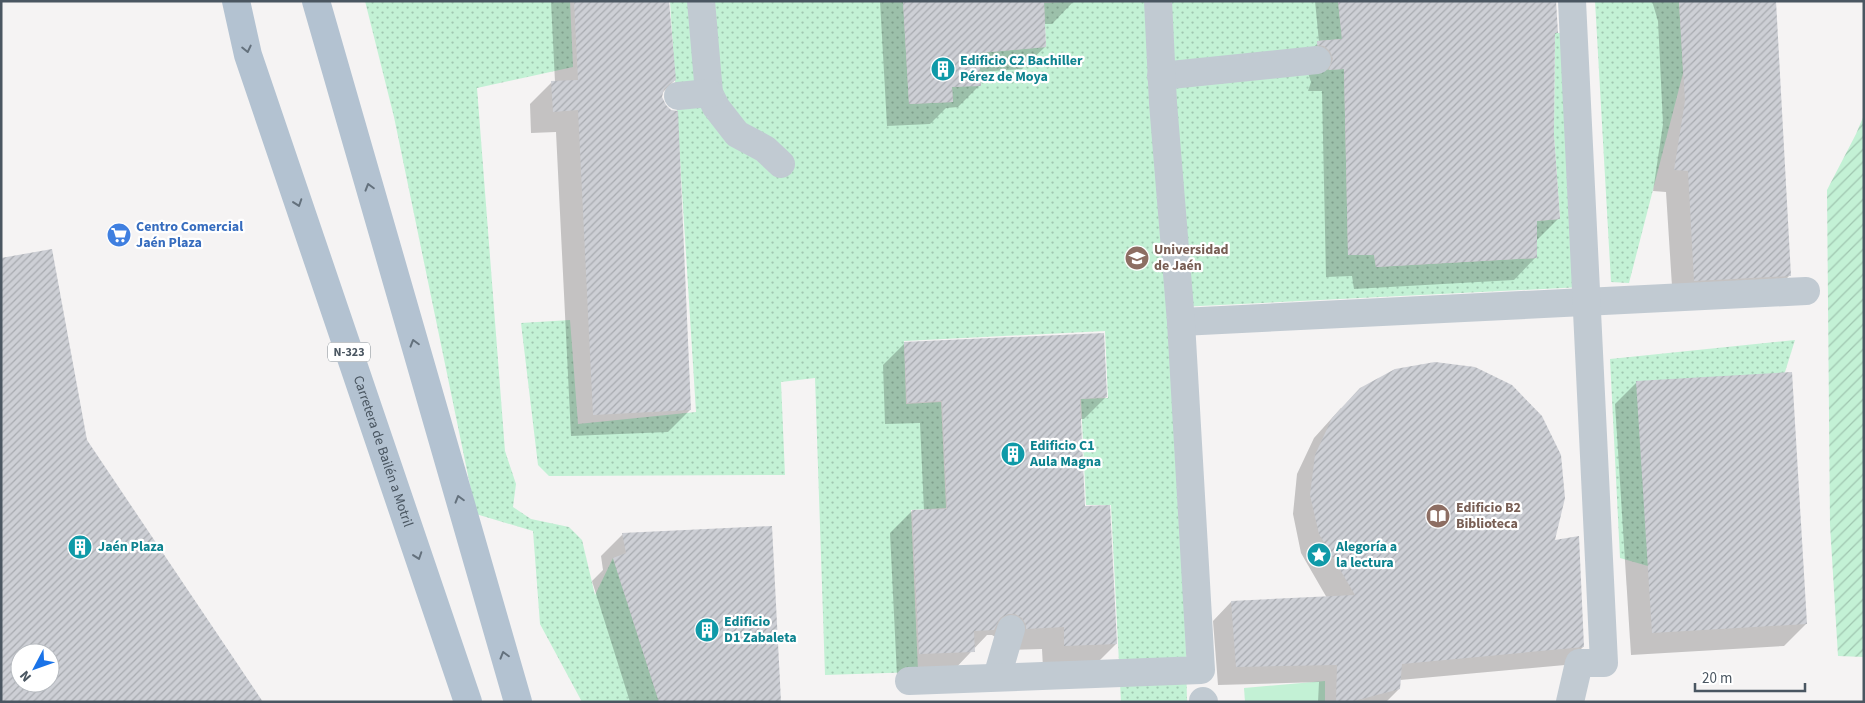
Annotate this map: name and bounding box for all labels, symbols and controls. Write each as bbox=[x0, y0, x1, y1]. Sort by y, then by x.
one-way arrow bbox=[241, 44, 252, 53]
place label: Edificio C2 Bachiller Pérez de Moya bbox=[960, 51, 1083, 87]
building icon: Edificio C2 Bachiller Pérez de Moya bbox=[930, 56, 956, 82]
one-way arrow bbox=[364, 183, 374, 191]
one-way arrow bbox=[292, 198, 302, 207]
place label: Centro Comercial Jaén Plaza bbox=[136, 217, 243, 253]
supermarket icon: Centro Comercial Jaén Plaza bbox=[106, 222, 132, 248]
place label: Universidad de Jaén bbox=[1154, 240, 1229, 276]
school or university icon: Universidad de Jaén bbox=[1124, 245, 1150, 271]
one-way arrow bbox=[409, 339, 419, 347]
road number: N-323 bbox=[328, 342, 370, 362]
street label: Carretera de Bailén a Motril bbox=[348, 373, 418, 530]
place label: Edificio C1 Aula Magna bbox=[1029, 436, 1101, 472]
building icon: Edificio C1 Aula Magna bbox=[1000, 441, 1026, 467]
one-way arrow bbox=[454, 495, 464, 504]
place label: Edificio B2 Biblioteca bbox=[1456, 498, 1521, 534]
library icon: Edificio B2 Biblioteca bbox=[1425, 503, 1451, 529]
building icon: Jaén Plaza bbox=[67, 534, 93, 560]
place label: Jaén Plaza bbox=[98, 537, 164, 557]
place label: Alegoría a la lectura bbox=[1335, 537, 1397, 573]
place icon: Alegoría a la lectura bbox=[1306, 542, 1332, 568]
one-way arrow bbox=[412, 551, 422, 559]
place label: Edificio D1 Zabaleta bbox=[724, 612, 797, 648]
building icon: Edificio D1 Zabaleta bbox=[694, 617, 720, 643]
north arrow bbox=[10, 643, 60, 693]
one-way arrow bbox=[499, 652, 509, 660]
scale bar bbox=[1695, 660, 1805, 692]
text: N bbox=[15, 666, 37, 686]
text: 20 m bbox=[1702, 668, 1732, 689]

